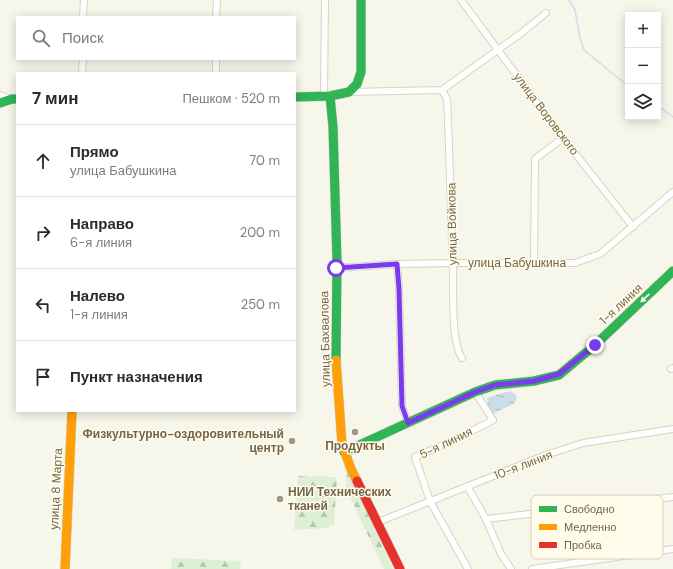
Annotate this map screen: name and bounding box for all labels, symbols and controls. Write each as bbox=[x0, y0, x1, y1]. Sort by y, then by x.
map controls bbox=[625, 12, 661, 120]
button: + bbox=[625, 12, 661, 48]
search box bbox=[16, 16, 296, 60]
icon: search bbox=[30, 27, 52, 49]
text: Поиск bbox=[62, 28, 104, 48]
button: − bbox=[625, 48, 661, 84]
street label: улица Воровского bbox=[510, 70, 582, 159]
button: layers bbox=[625, 84, 661, 120]
text: 7 мин bbox=[32, 87, 78, 109]
text: Пешком · 520 m bbox=[183, 90, 280, 107]
text: Прямо bbox=[70, 142, 119, 162]
icon: ahead bbox=[32, 150, 54, 172]
text: 70 m bbox=[249, 152, 280, 169]
text: улица Бабушкина bbox=[70, 162, 176, 179]
street label: улица Войкова bbox=[443, 182, 461, 265]
text: Направо bbox=[70, 214, 134, 234]
icon: right bbox=[32, 222, 54, 244]
text: 200 m bbox=[240, 224, 280, 241]
text: 6-я линия bbox=[70, 234, 132, 251]
street label: улица Бабушкина bbox=[468, 255, 566, 271]
route start bbox=[327, 259, 345, 277]
street label: 1-я линия bbox=[596, 280, 646, 328]
text: Налево bbox=[70, 286, 125, 306]
street label: улица Бахвалова bbox=[316, 290, 334, 387]
one-way arrow bbox=[640, 293, 650, 303]
icon: left bbox=[32, 294, 54, 316]
text: 250 m bbox=[241, 296, 280, 313]
text: 1-я линия bbox=[70, 306, 128, 323]
route end bbox=[586, 336, 604, 354]
icon: arrive bbox=[32, 366, 54, 388]
text: Пункт назначения bbox=[70, 367, 203, 387]
street label: 5-я линия bbox=[417, 423, 475, 463]
place label: Физкультурно-оздоровительный центр bbox=[83, 426, 284, 456]
marker: Продукты bbox=[350, 427, 360, 437]
marker: Физкультурно-оздоровительный центр bbox=[287, 436, 297, 446]
place label: Продукты bbox=[325, 438, 385, 454]
street label: 10-я линия bbox=[491, 446, 555, 484]
street label: улица 8 Марта bbox=[46, 447, 66, 530]
place label: НИИ Технических тканей bbox=[288, 484, 392, 514]
marker: НИИ Технических тканей bbox=[275, 494, 285, 504]
legend bbox=[531, 495, 663, 559]
text: Свободно bbox=[564, 502, 615, 516]
text: Медленно bbox=[564, 520, 616, 534]
text: Пробка bbox=[564, 538, 602, 552]

